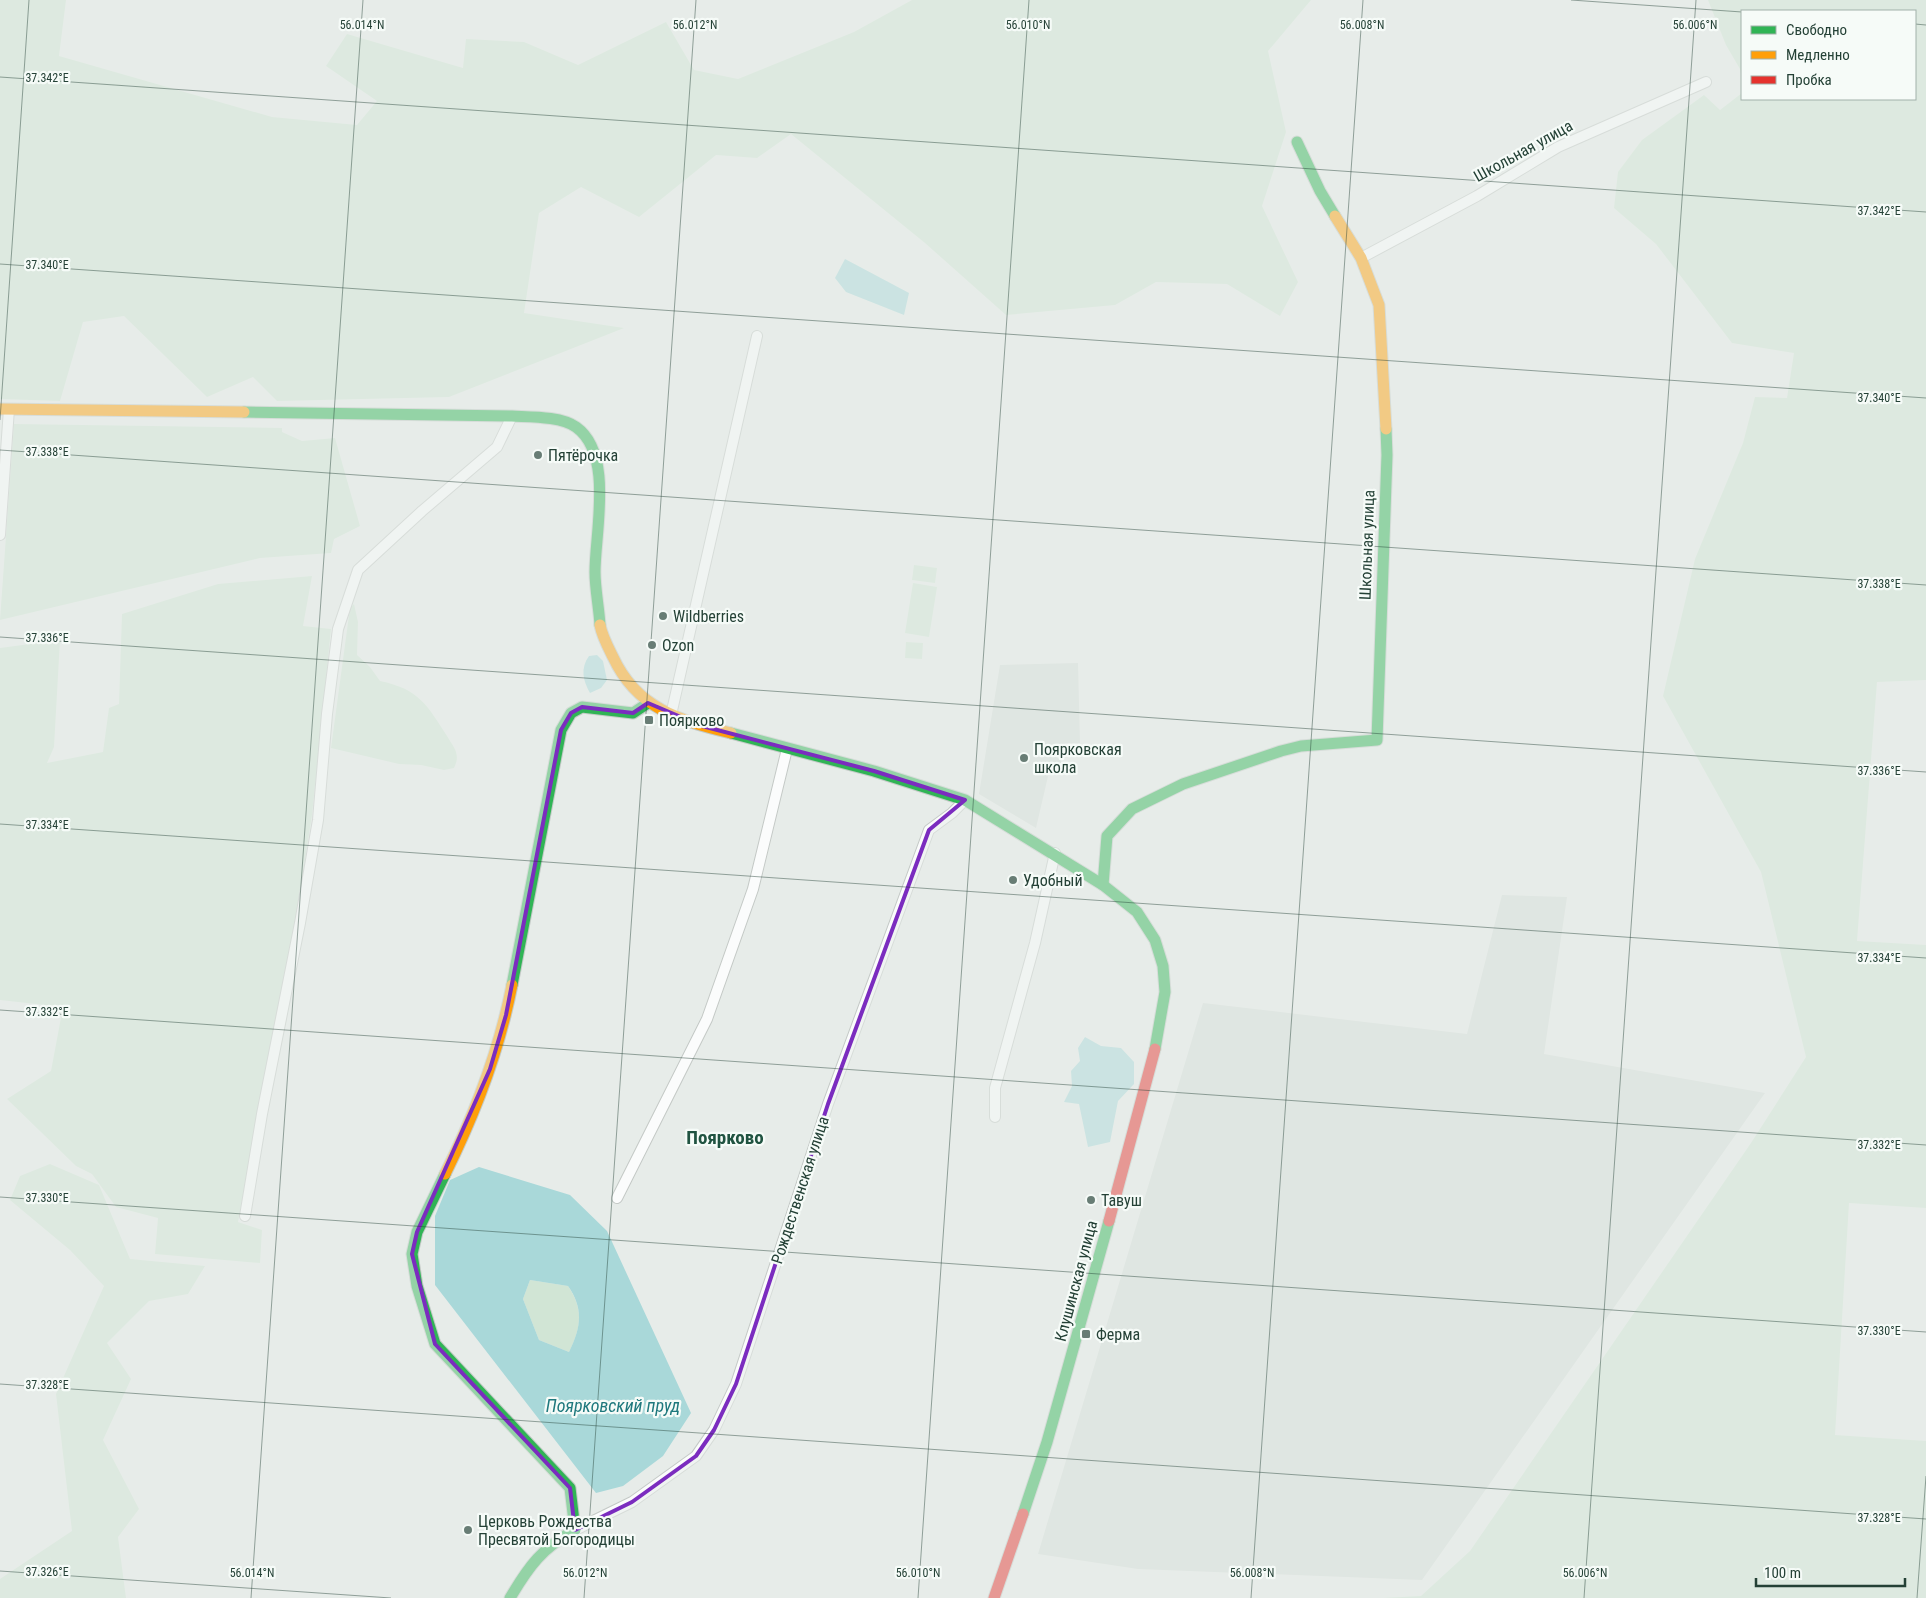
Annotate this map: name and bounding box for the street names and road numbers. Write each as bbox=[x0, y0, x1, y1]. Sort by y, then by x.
street label: Школьная улица bbox=[1470, 116, 1576, 186]
street label: Школьная улица bbox=[1356, 490, 1378, 600]
street label: Рождественская улица bbox=[767, 1114, 833, 1266]
street label: Клушинская улица bbox=[1051, 1219, 1101, 1343]

